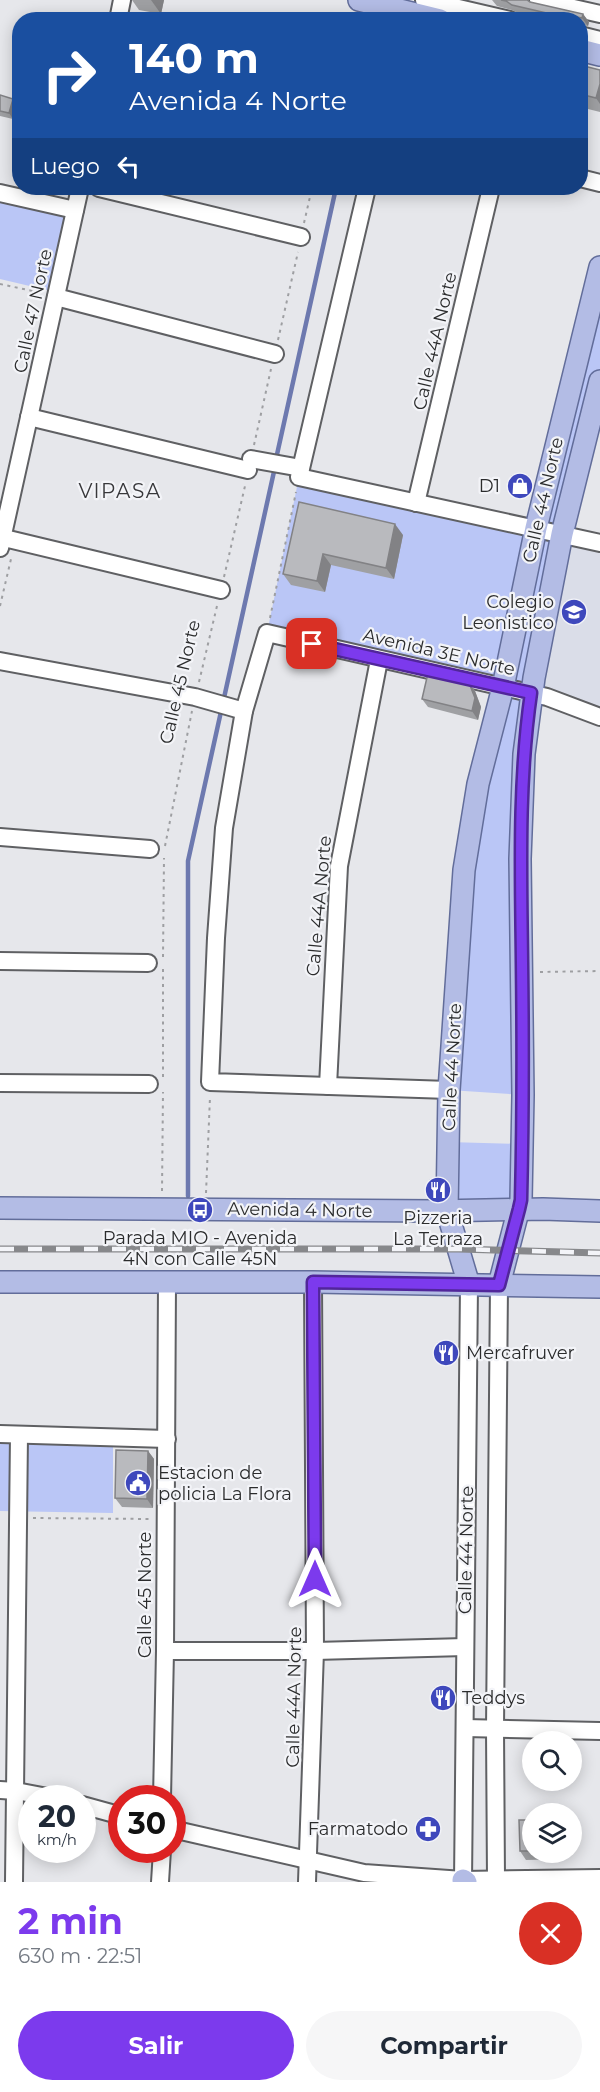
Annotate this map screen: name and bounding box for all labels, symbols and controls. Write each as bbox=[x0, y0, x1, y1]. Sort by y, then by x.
text: 140 m bbox=[129, 32, 259, 84]
icon: right bbox=[30, 36, 108, 114]
text: Avenida 4 Norte bbox=[129, 84, 347, 117]
icon: left bbox=[112, 150, 145, 183]
text: Luego bbox=[30, 153, 100, 180]
street label: Calle 47 Norte bbox=[9, 247, 57, 375]
street label: Calle 44A Norte bbox=[408, 270, 462, 412]
street label: Calle 44 Norte bbox=[518, 435, 568, 565]
shop icon: D1 bbox=[505, 471, 535, 501]
place label: D1 bbox=[479, 475, 500, 497]
district label: VIPASA bbox=[78, 479, 162, 503]
place label: Colegio Leonistico bbox=[462, 591, 554, 634]
school or university icon: Colegio Leonistico bbox=[559, 597, 589, 627]
street label: Calle 45 Norte bbox=[155, 618, 205, 746]
pin bbox=[286, 618, 337, 669]
street label: Avenida 3E Norte bbox=[361, 624, 517, 680]
icon: arrive bbox=[295, 627, 328, 660]
street label: Calle 44A Norte bbox=[302, 835, 336, 977]
street label: Calle 44 Norte bbox=[438, 1002, 466, 1132]
restaurant icon: Pizzeria La Terraza bbox=[423, 1175, 453, 1205]
bus stop icon: Parada MIO - Avenida 4N con Calle 45N bbox=[185, 1195, 215, 1225]
street label: Avenida 4 Norte bbox=[227, 1198, 373, 1222]
place label: Pizzeria La Terraza bbox=[393, 1207, 483, 1250]
place label: Parada MIO - Avenida 4N con Calle 45N bbox=[103, 1227, 297, 1270]
restaurant icon: Mercafruver bbox=[431, 1338, 461, 1368]
place label: Mercafruver bbox=[466, 1342, 575, 1364]
place label: Estacion de policia La Flora bbox=[158, 1462, 292, 1505]
public building icon: Estacion de policia La Flora bbox=[123, 1468, 153, 1498]
street label: Calle 44 Norte bbox=[454, 1486, 478, 1614]
street label: Calle 45 Norte bbox=[134, 1532, 156, 1658]
position arrow bbox=[283, 1547, 347, 1611]
street label: Calle 44A Norte bbox=[282, 1626, 306, 1768]
restaurant icon: Teddys bbox=[428, 1683, 458, 1713]
place label: Teddys bbox=[462, 1687, 525, 1709]
map controls bbox=[522, 1731, 582, 1863]
button: search bbox=[522, 1731, 582, 1791]
speed limit sign: 30 bbox=[108, 1785, 186, 1863]
text: 20 bbox=[38, 1798, 76, 1835]
button: layers bbox=[522, 1803, 582, 1863]
pharmacy icon: Farmatodo bbox=[413, 1814, 443, 1844]
place label: Farmatodo bbox=[308, 1818, 408, 1840]
text: km/h bbox=[37, 1830, 77, 1849]
text: 2 min bbox=[18, 1899, 123, 1943]
button: close bbox=[519, 1902, 582, 1965]
text: 630 m · 22:51 bbox=[18, 1944, 142, 1968]
button: Salir bbox=[18, 2011, 294, 2080]
button: Compartir bbox=[306, 2011, 582, 2080]

